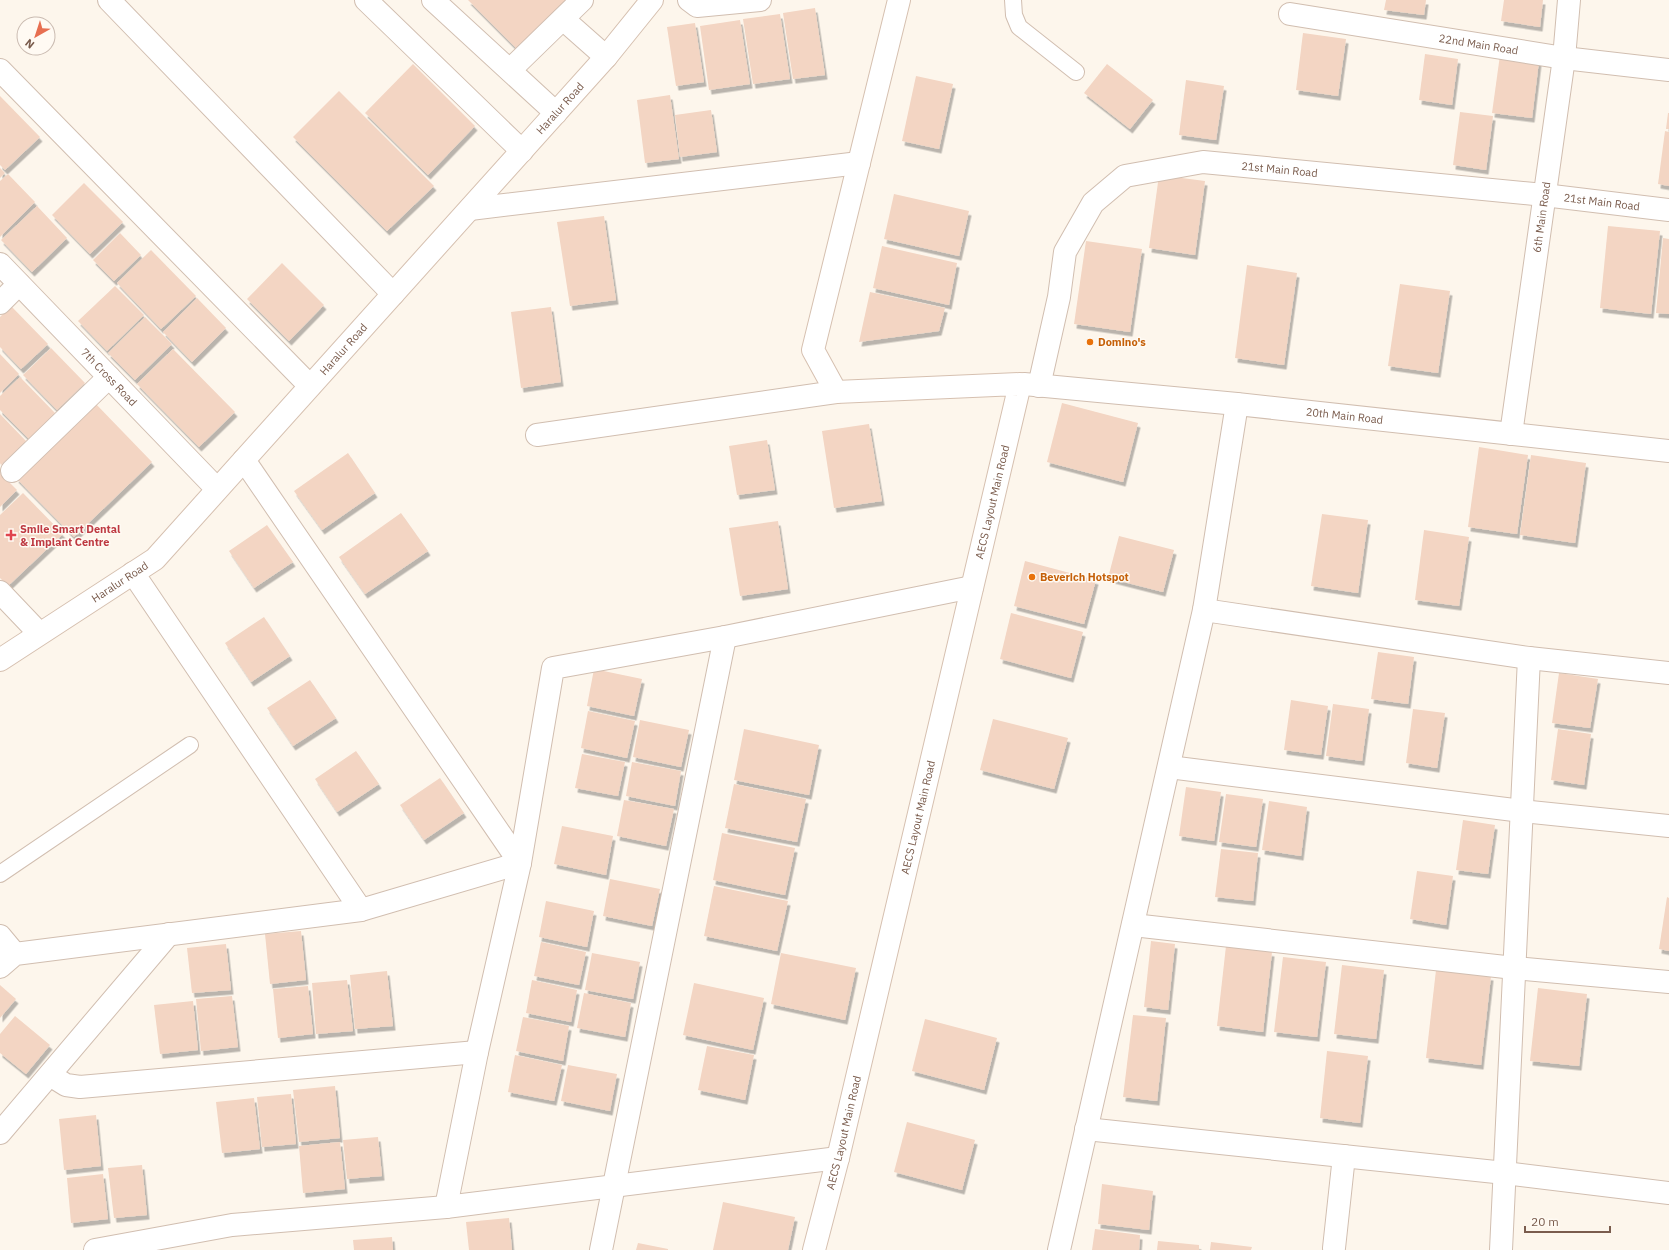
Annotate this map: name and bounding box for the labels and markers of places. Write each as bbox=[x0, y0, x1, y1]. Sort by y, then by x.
place label: Domino's bbox=[1098, 335, 1146, 349]
marker: Domino's bbox=[1085, 337, 1095, 347]
place label: Smile Smart Dental & Implant Centre bbox=[20, 522, 121, 549]
marker: Smile Smart Dental & Implant Centre bbox=[5, 529, 17, 541]
place label: Beverich Hotspot bbox=[1040, 570, 1129, 584]
marker: Beverich Hotspot bbox=[1027, 572, 1037, 582]

